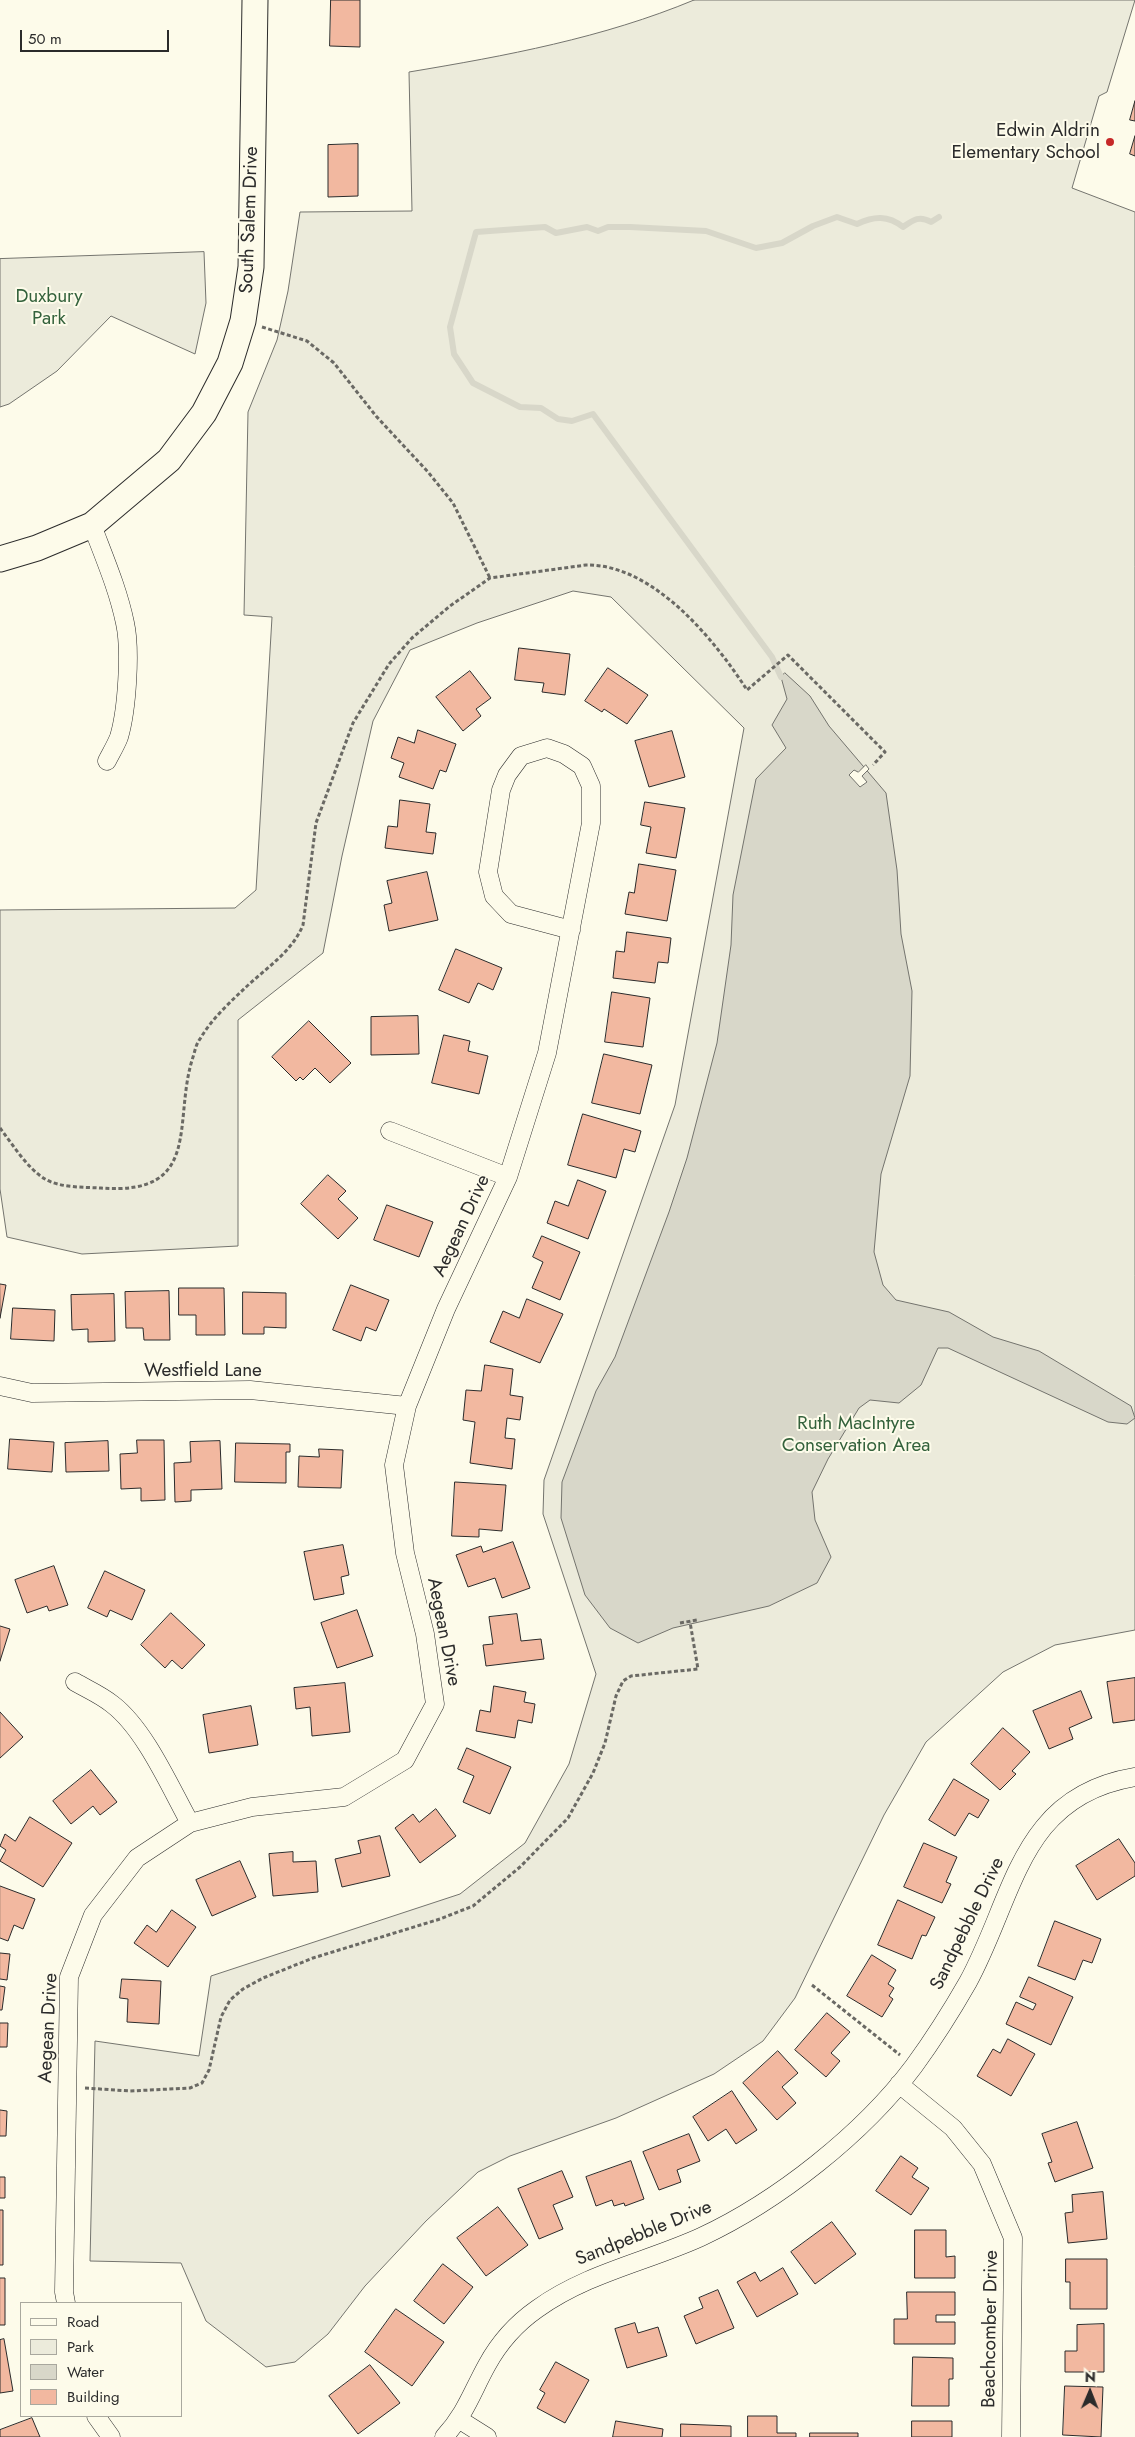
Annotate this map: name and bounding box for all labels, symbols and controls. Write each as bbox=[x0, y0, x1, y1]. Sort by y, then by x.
scale bar bbox=[22, 20, 171, 52]
text: 50 m bbox=[28, 28, 62, 50]
place label: Edwin Aldrin Elementary School bbox=[951, 120, 1100, 164]
marker: Edwin Aldrin Elementary School bbox=[1104, 136, 1116, 148]
street label: South Salem Drive bbox=[236, 146, 264, 294]
park label: Duxbury Park bbox=[15, 286, 83, 330]
street label: Aegean Drive bbox=[428, 1171, 496, 1281]
street label: Westfield Lane bbox=[144, 1360, 262, 1382]
park label: Ruth MacIntyre Conservation Area bbox=[782, 1413, 930, 1457]
street label: Aegean Drive bbox=[421, 1576, 465, 1688]
street label: Sandpebble Drive bbox=[926, 1854, 1010, 1994]
street label: Aegean Drive bbox=[35, 1972, 63, 2084]
street label: Sandpebble Drive bbox=[573, 2196, 715, 2272]
street label: Beachcomber Drive bbox=[978, 2250, 1004, 2408]
legend bbox=[20, 2302, 182, 2417]
text: Road bbox=[67, 2311, 99, 2333]
text: Park bbox=[67, 2336, 94, 2358]
text: Water bbox=[67, 2361, 104, 2383]
north arrow bbox=[1065, 2367, 1115, 2417]
text: N bbox=[1085, 2367, 1096, 2387]
text: Building bbox=[67, 2386, 119, 2408]

